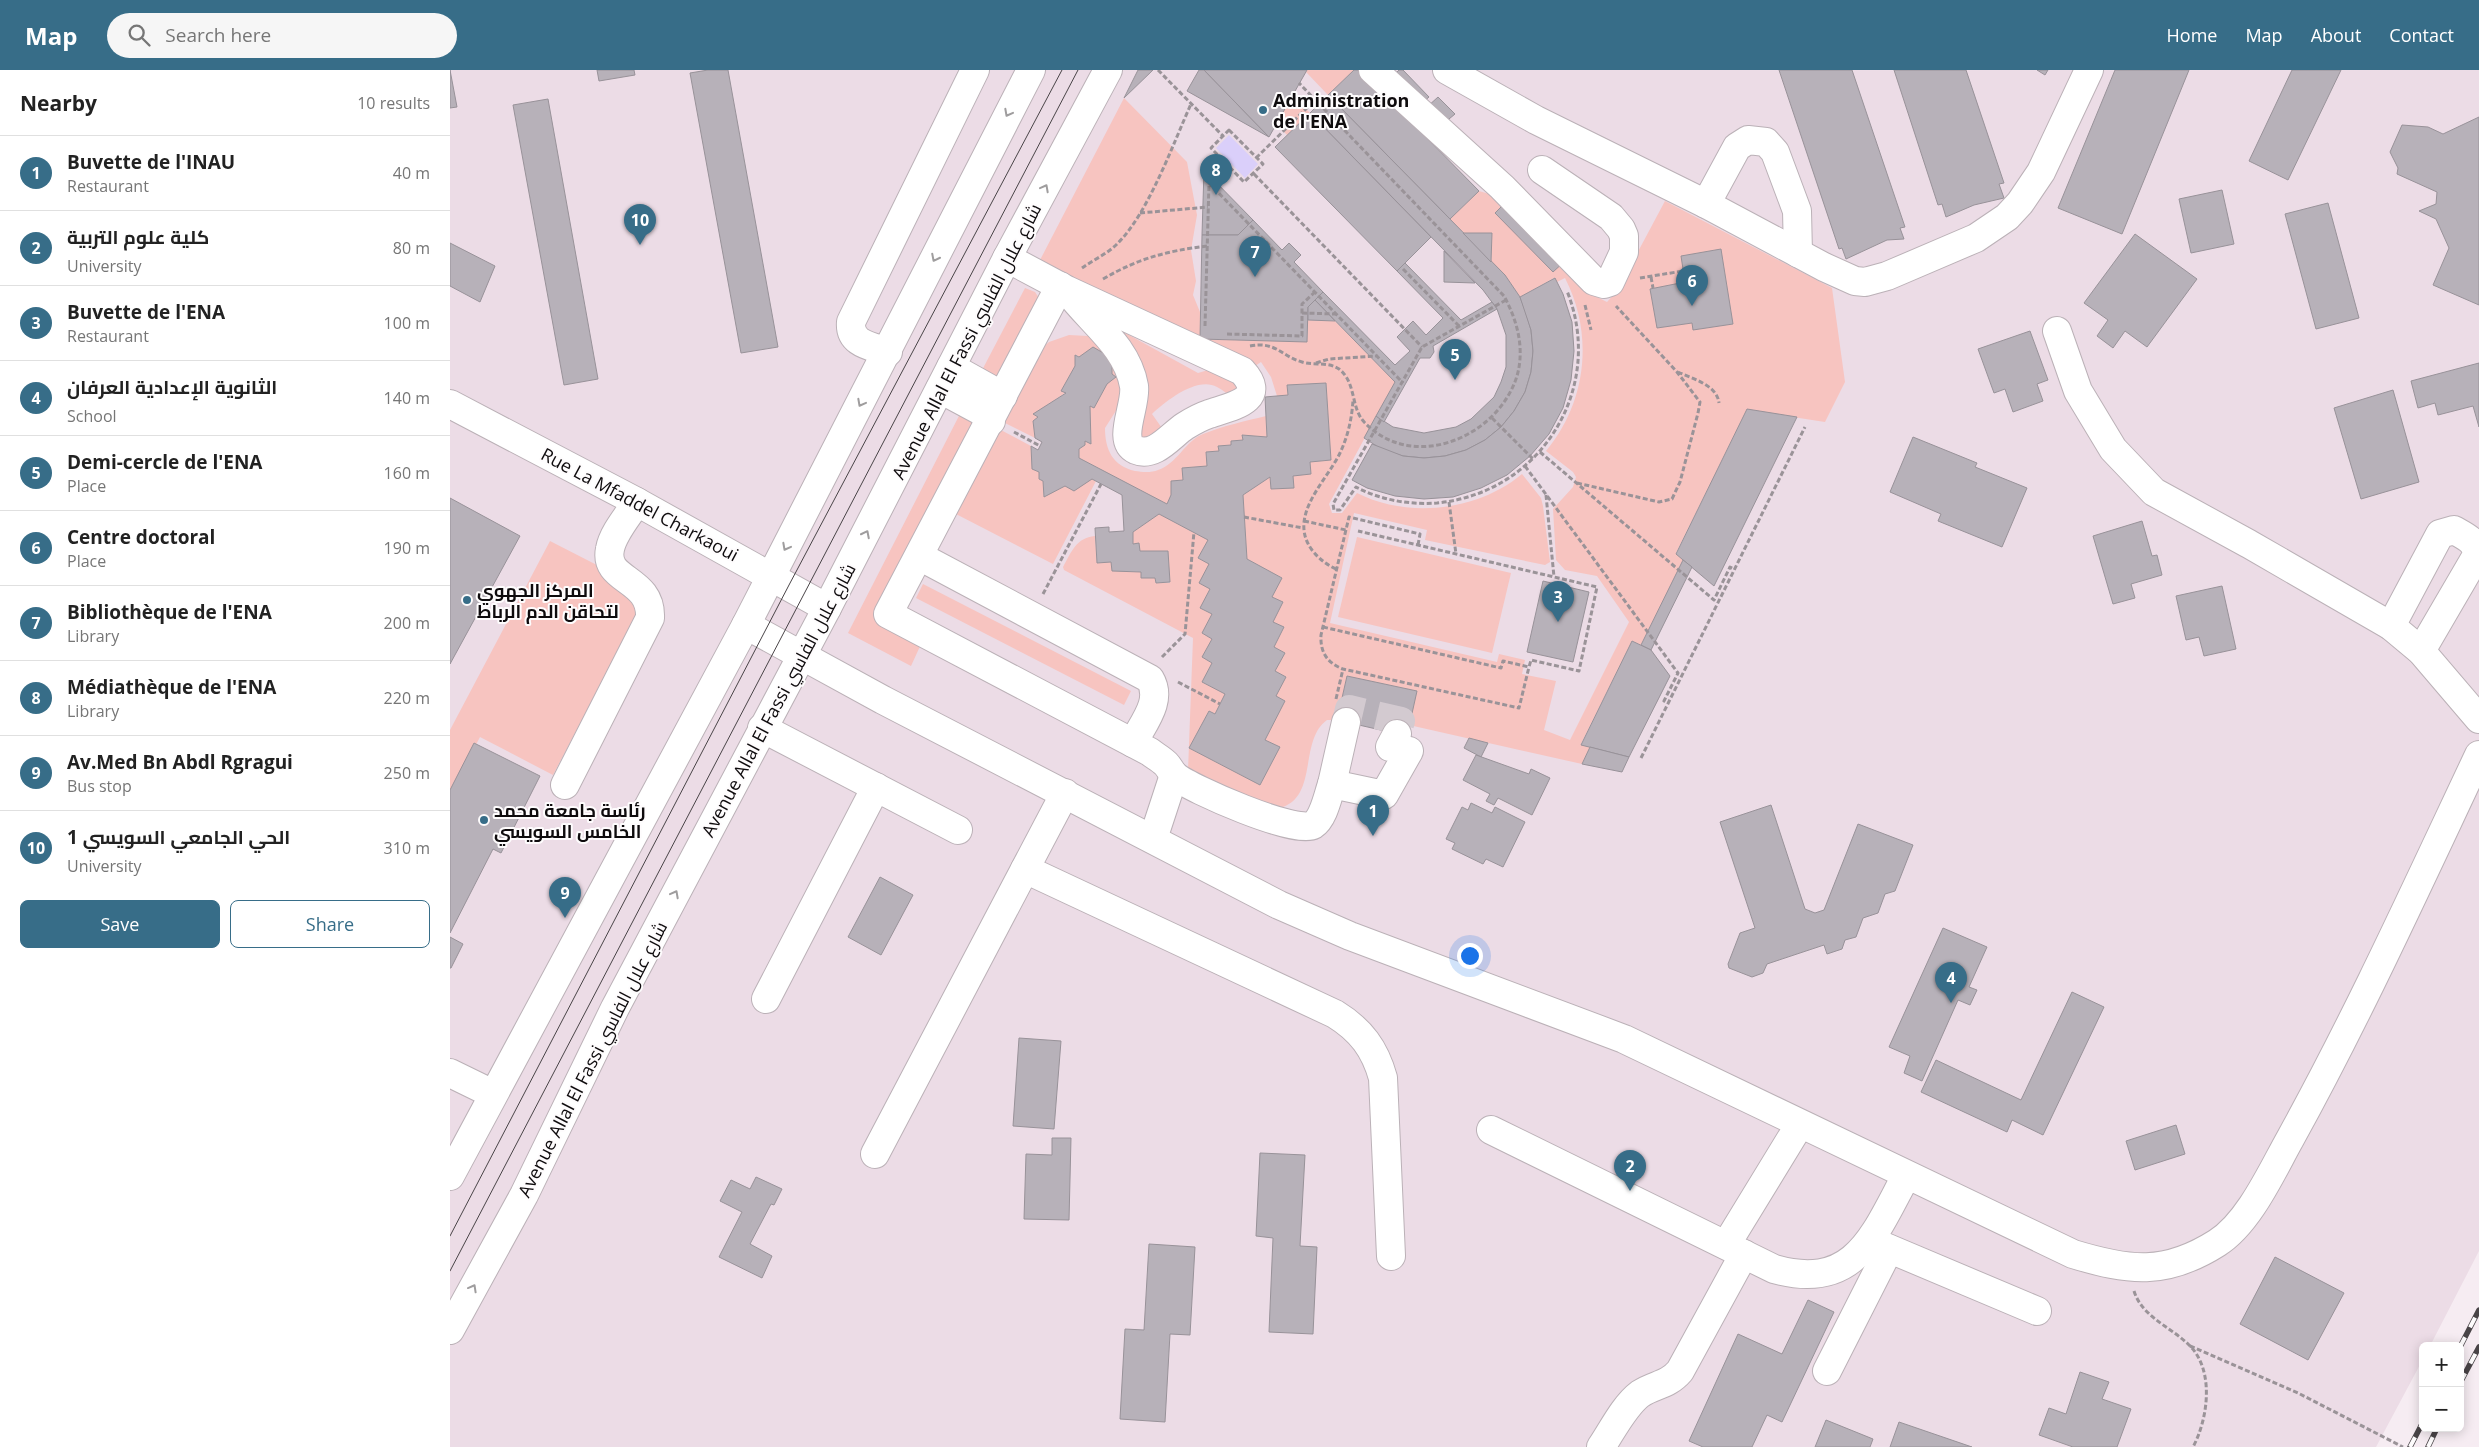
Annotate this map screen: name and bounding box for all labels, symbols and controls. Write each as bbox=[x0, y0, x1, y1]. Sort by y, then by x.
search box bbox=[107, 13, 457, 58]
text: Map bbox=[25, 19, 77, 52]
icon: search bbox=[125, 21, 153, 49]
text: Search here bbox=[165, 22, 271, 48]
text: Home bbox=[2167, 23, 2217, 47]
text: Map bbox=[2245, 23, 2283, 47]
text: About bbox=[2311, 23, 2361, 47]
text: Contact bbox=[2389, 23, 2454, 47]
place label: Administration de l'ENA bbox=[1273, 88, 1409, 133]
text: Nearby bbox=[20, 89, 97, 117]
text: 10 results bbox=[357, 92, 430, 114]
marker: Administration de l'ENA bbox=[1257, 104, 1269, 116]
one-way arrow bbox=[1004, 108, 1014, 117]
text: Buvette de l'INAU bbox=[67, 149, 235, 175]
pin: 8 bbox=[1200, 154, 1232, 195]
text: 1 bbox=[31, 162, 41, 184]
text: 40 m bbox=[393, 162, 430, 184]
text: Restaurant bbox=[67, 175, 149, 197]
one-way arrow bbox=[1039, 184, 1049, 193]
street label: Avenue Allal El Fassi شارع علال الفاسي bbox=[886, 199, 1048, 484]
pin: 10 bbox=[624, 204, 656, 245]
text: كلية علوم التربية bbox=[67, 224, 209, 250]
pin: 7 bbox=[1239, 236, 1271, 277]
text: 2 bbox=[31, 237, 41, 259]
text: 80 m bbox=[393, 237, 430, 259]
one-way arrow bbox=[931, 253, 941, 262]
text: University bbox=[67, 255, 141, 277]
pin: 6 bbox=[1676, 265, 1708, 306]
text: Buvette de l'ENA bbox=[67, 299, 225, 325]
text: 3 bbox=[31, 312, 41, 334]
text: 100 m bbox=[384, 312, 430, 334]
text: Restaurant bbox=[67, 325, 149, 347]
pin: 5 bbox=[1439, 339, 1471, 380]
text: الثانوية الإعدادية العرفان bbox=[67, 374, 277, 400]
text: 4 bbox=[31, 387, 41, 409]
text: 140 m bbox=[384, 387, 430, 409]
one-way arrow bbox=[857, 398, 867, 407]
text: School bbox=[67, 405, 117, 427]
street label: Rue La Mfaddel Charkaoui bbox=[537, 442, 743, 566]
text: Demi-cercle de l'ENA bbox=[67, 449, 262, 475]
text: 5 bbox=[31, 462, 41, 484]
text: 160 m bbox=[384, 462, 430, 484]
text: Place bbox=[67, 475, 106, 497]
text: Centre doctoral bbox=[67, 524, 215, 550]
one-way arrow bbox=[860, 530, 870, 539]
text: 6 bbox=[31, 537, 41, 559]
text: 190 m bbox=[384, 537, 430, 559]
one-way arrow bbox=[782, 542, 792, 551]
text: Place bbox=[67, 550, 106, 572]
street label: Avenue Allal El Fassi شارع علال الفاسي bbox=[695, 559, 862, 842]
place label: المركز الجهوي لتحاقن الدم الرباط bbox=[477, 578, 619, 624]
pin: 3 bbox=[1542, 581, 1574, 622]
marker: المركز الجهوي لتحاقن الدم الرباط bbox=[461, 594, 473, 606]
text: Bibliothèque de l'ENA bbox=[67, 599, 272, 625]
text: 7 bbox=[31, 612, 41, 634]
text: 200 m bbox=[384, 612, 430, 634]
text: Library bbox=[67, 625, 119, 647]
text: Médiathèque de l'ENA bbox=[67, 674, 276, 700]
text: 8 bbox=[31, 687, 41, 709]
text: 220 m bbox=[384, 687, 430, 709]
text: Library bbox=[67, 700, 119, 722]
text: Av.Med Bn Abdl Rgragui bbox=[67, 749, 293, 775]
text: 9 bbox=[31, 762, 41, 784]
text: 250 m bbox=[384, 762, 430, 784]
text: Bus stop bbox=[67, 775, 132, 797]
pin: 1 bbox=[1357, 795, 1389, 836]
place label: رئاسة جامعة محمد الخامس السويسي bbox=[494, 798, 645, 846]
marker: رئاسة جامعة محمد الخامس السويسي bbox=[478, 814, 490, 826]
text: الحي الجامعي السويسي 1 bbox=[67, 824, 290, 850]
text: 10 bbox=[27, 837, 45, 859]
text: 310 m bbox=[384, 837, 430, 859]
text: University bbox=[67, 855, 141, 877]
pin: 9 bbox=[549, 877, 581, 918]
one-way arrow bbox=[669, 890, 679, 899]
button: Save bbox=[20, 900, 220, 948]
button: Share bbox=[230, 900, 430, 948]
street label: Avenue Allal El Fassi شارع علال الفاسي bbox=[512, 917, 674, 1202]
your location bbox=[1457, 943, 1483, 969]
pin: 4 bbox=[1935, 962, 1967, 1003]
pin: 2 bbox=[1614, 1150, 1646, 1191]
one-way arrow bbox=[467, 1284, 477, 1293]
map controls bbox=[2419, 1342, 2464, 1432]
button: + bbox=[2419, 1342, 2464, 1387]
button: − bbox=[2419, 1387, 2464, 1432]

